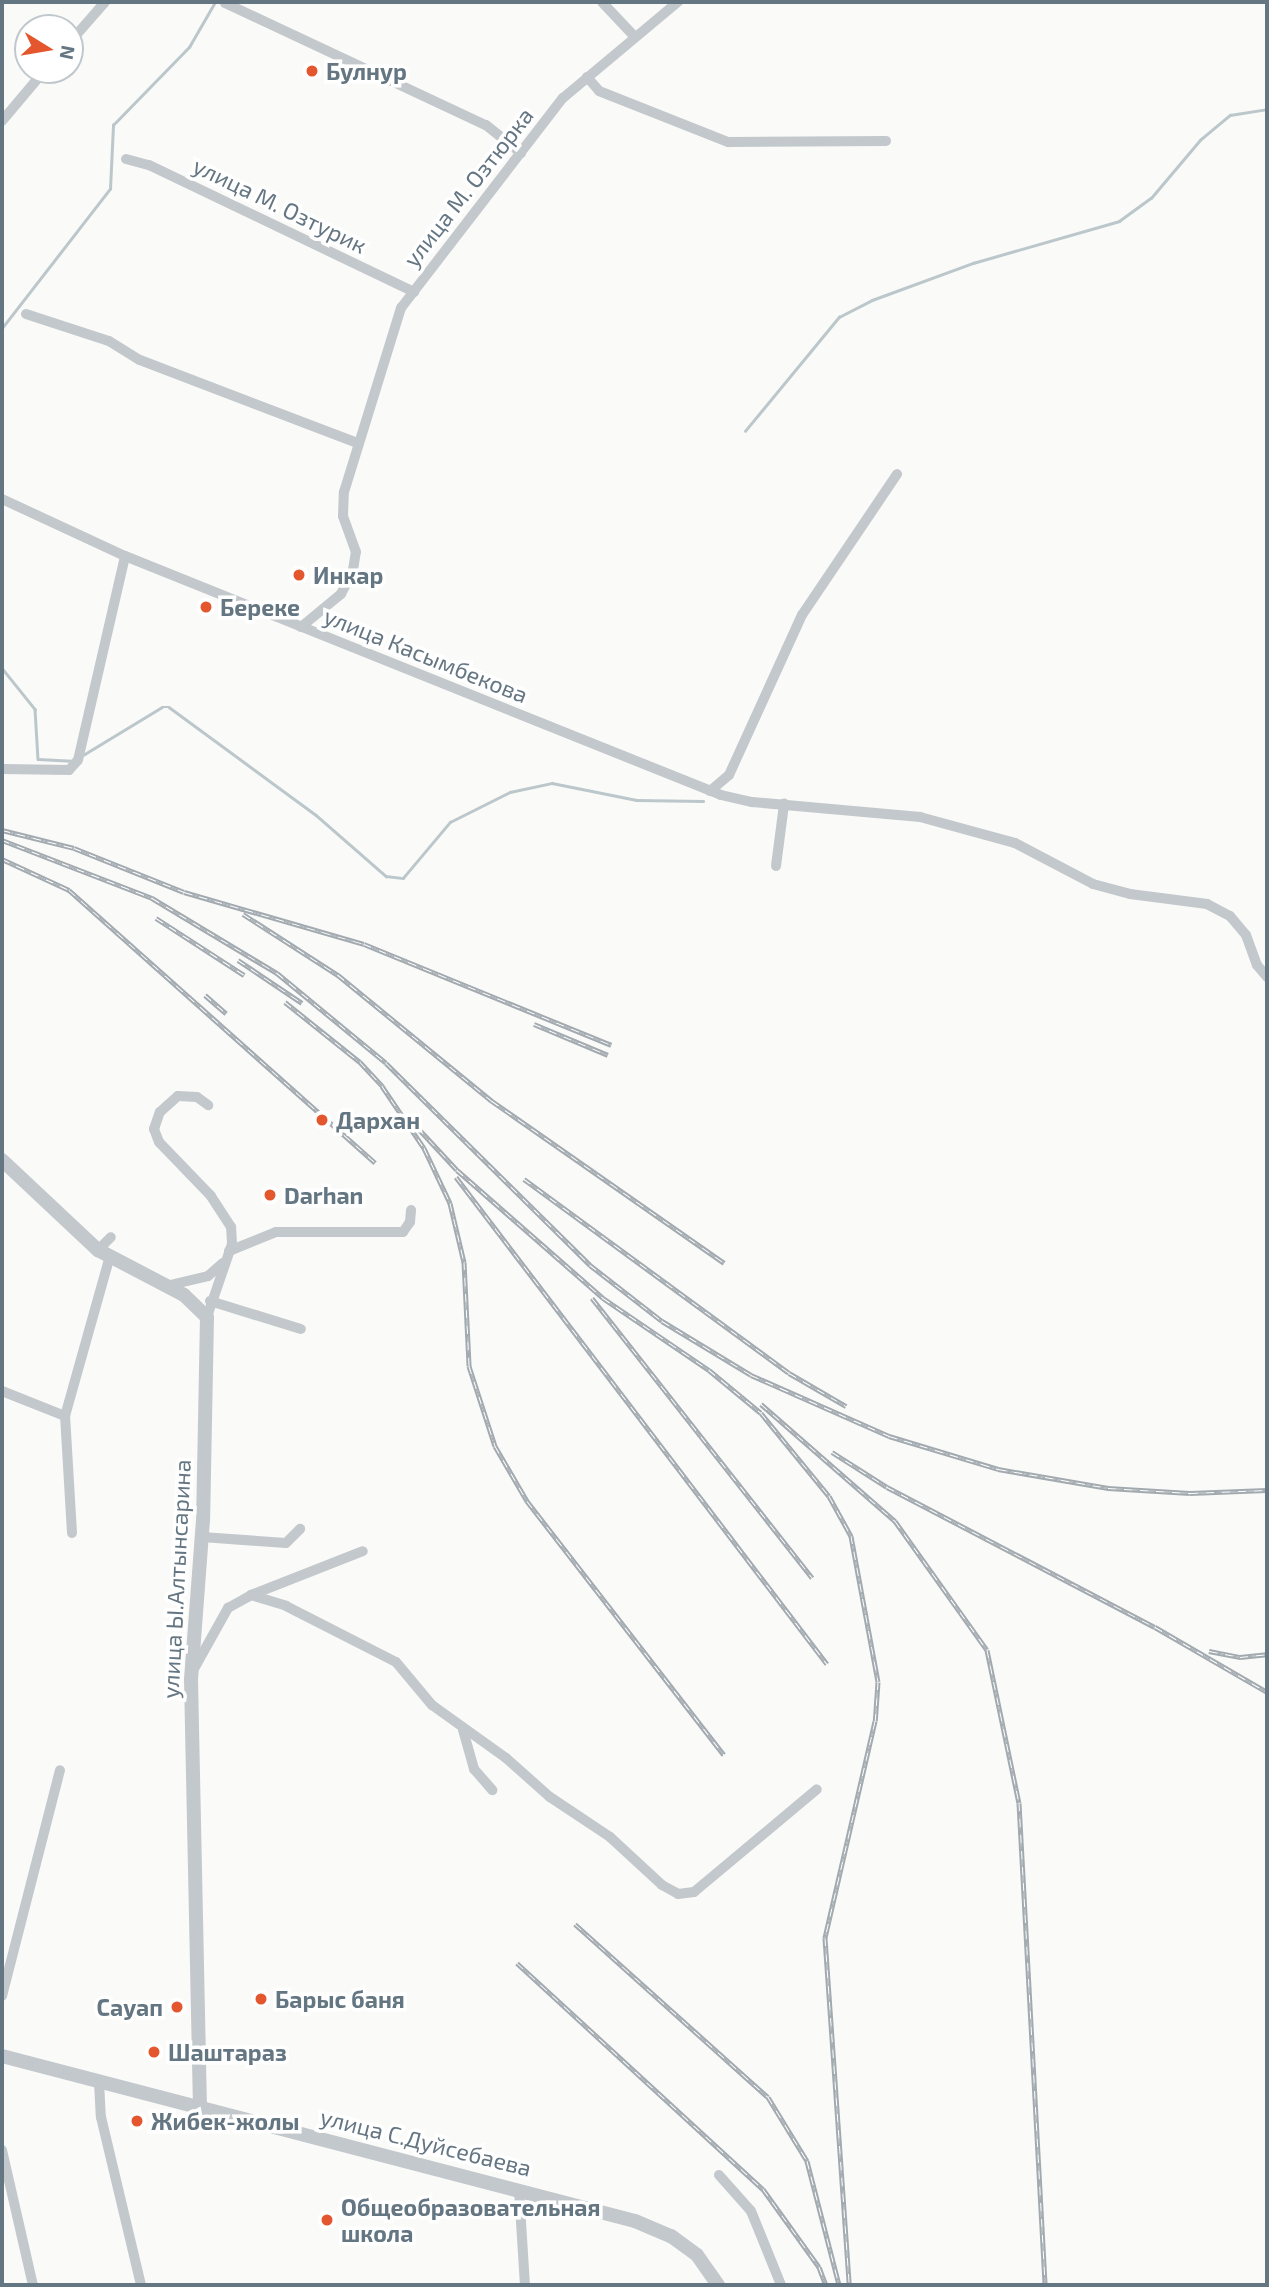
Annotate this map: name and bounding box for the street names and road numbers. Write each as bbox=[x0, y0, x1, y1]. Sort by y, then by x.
street label: улица М. Озтюрка bbox=[397, 102, 539, 272]
street label: улица М. Озтурик bbox=[189, 151, 371, 259]
street label: улица Касымбекова bbox=[320, 601, 532, 709]
street label: улица Ы.Алтынсарина bbox=[156, 1459, 196, 1699]
street label: улица С.Дуйсебаева bbox=[318, 2102, 534, 2182]

